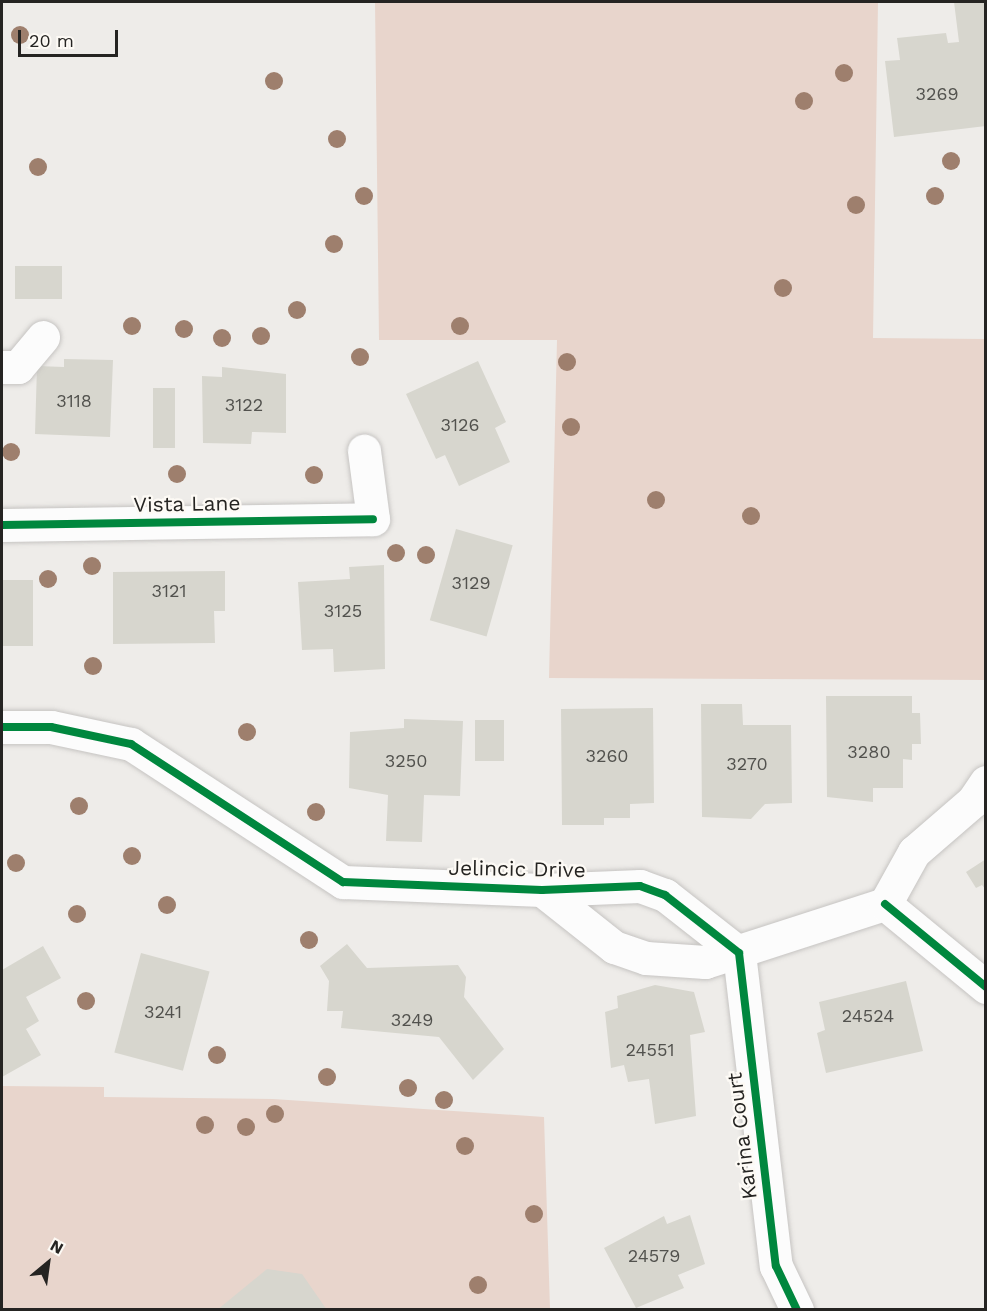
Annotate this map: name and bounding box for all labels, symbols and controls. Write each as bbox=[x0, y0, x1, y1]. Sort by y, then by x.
scale bar bbox=[21, 18, 122, 56]
text: 20 m bbox=[29, 30, 74, 51]
house number: 3269 bbox=[915, 83, 959, 105]
house number: 3118 bbox=[56, 390, 92, 412]
house number: 3122 bbox=[225, 394, 263, 416]
house number: 3126 bbox=[441, 414, 479, 436]
street label: Vista Lane bbox=[133, 490, 241, 518]
house number: 3129 bbox=[451, 572, 491, 594]
house number: 3121 bbox=[151, 580, 187, 602]
house number: 3125 bbox=[324, 600, 362, 622]
house number: 3280 bbox=[847, 741, 891, 763]
house number: 3260 bbox=[585, 745, 629, 767]
house number: 3250 bbox=[385, 750, 427, 772]
house number: 3270 bbox=[726, 753, 768, 775]
street label: Jelincic Drive bbox=[448, 855, 586, 883]
house number: 3241 bbox=[144, 1001, 182, 1023]
house number: 24524 bbox=[842, 1005, 894, 1027]
house number: 3249 bbox=[391, 1009, 433, 1031]
house number: 24551 bbox=[626, 1039, 674, 1061]
street label: Karina Court bbox=[722, 1071, 762, 1201]
north arrow bbox=[18, 1233, 78, 1293]
text: N bbox=[47, 1236, 67, 1258]
house number: 24579 bbox=[628, 1245, 680, 1267]

